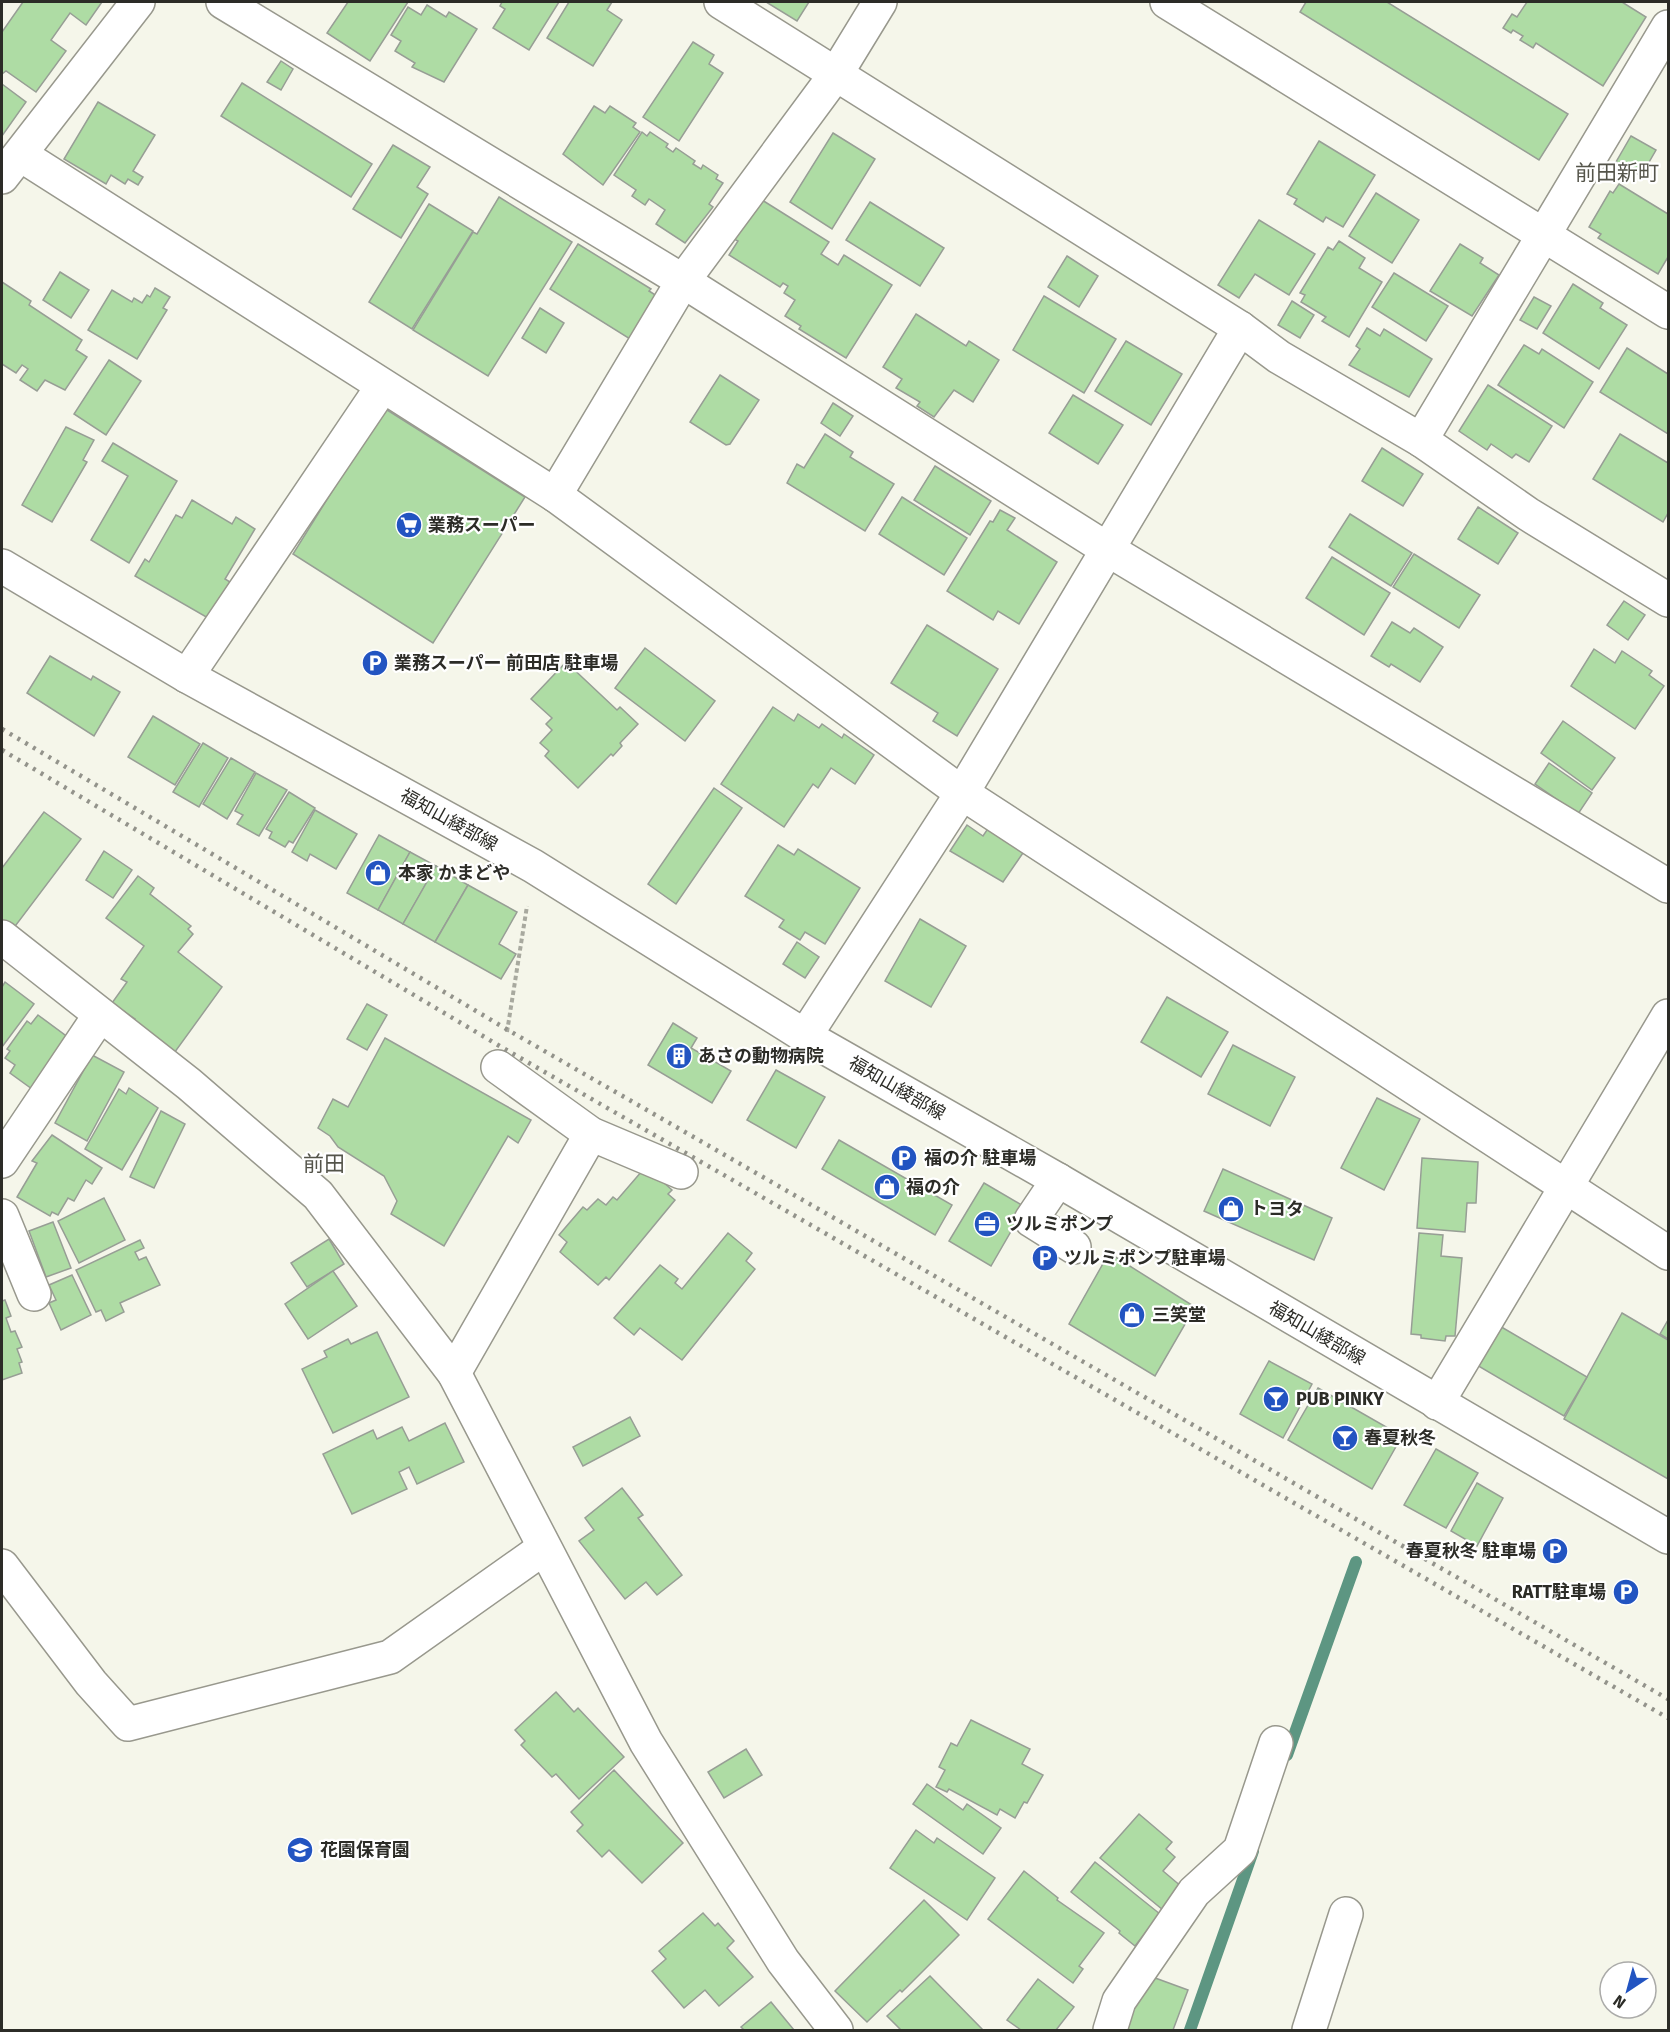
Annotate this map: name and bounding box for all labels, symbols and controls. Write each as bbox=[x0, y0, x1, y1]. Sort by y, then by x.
district label: 前田新町 bbox=[1575, 160, 1659, 186]
supermarket icon: 業務スーパー bbox=[394, 510, 424, 540]
place label: 業務スーパー bbox=[428, 514, 536, 536]
parking icon: 業務スーパー 前田店 駐車場 bbox=[360, 648, 390, 678]
place label: 業務スーパー 前田店 駐車場 bbox=[394, 652, 618, 674]
street label: 福知山綾部線 bbox=[396, 784, 502, 856]
shop icon: 本家 かまどや bbox=[363, 858, 393, 888]
place label: 本家 かまどや bbox=[398, 862, 510, 884]
building icon: あさの動物病院 bbox=[664, 1041, 694, 1071]
place label: あさの動物病院 bbox=[698, 1045, 824, 1067]
street label: 福知山綾部線 bbox=[845, 1051, 949, 1125]
parking icon: 福の介 駐車場 bbox=[889, 1143, 919, 1173]
place label: 福の介 駐車場 bbox=[924, 1147, 1036, 1169]
district label: 前田 bbox=[303, 1151, 345, 1177]
shop icon: 福の介 bbox=[872, 1172, 902, 1202]
place label: 福の介 bbox=[906, 1176, 960, 1198]
shop icon: トヨタ bbox=[1216, 1194, 1246, 1224]
place label: トヨタ bbox=[1250, 1198, 1304, 1220]
office icon: ツルミポンプ bbox=[972, 1209, 1002, 1239]
place label: ツルミポンプ bbox=[1006, 1213, 1113, 1235]
parking icon: ツルミポンプ駐車場 bbox=[1030, 1243, 1060, 1273]
place label: ツルミポンプ駐車場 bbox=[1064, 1247, 1225, 1269]
street label: 福知山綾部線 bbox=[1265, 1296, 1369, 1370]
shop icon: 三笑堂 bbox=[1117, 1300, 1147, 1330]
place label: 三笑堂 bbox=[1152, 1304, 1206, 1326]
bar icon: PUB PINKY bbox=[1261, 1384, 1291, 1414]
place label: PUB PINKY bbox=[1296, 1388, 1384, 1410]
bar icon: 春夏秋冬 bbox=[1330, 1423, 1360, 1453]
place label: 春夏秋冬 bbox=[1364, 1427, 1436, 1449]
parking icon: 春夏秋冬 駐車場 bbox=[1540, 1536, 1570, 1566]
place label: 春夏秋冬 駐車場 bbox=[1406, 1540, 1536, 1562]
parking icon: RATT駐車場 bbox=[1611, 1577, 1641, 1607]
place label: RATT駐車場 bbox=[1512, 1581, 1606, 1603]
school or university icon: 花園保育園 bbox=[285, 1835, 315, 1865]
place label: 花園保育園 bbox=[320, 1839, 410, 1861]
north arrow bbox=[1598, 1960, 1658, 2020]
text: N bbox=[1610, 1991, 1629, 2013]

